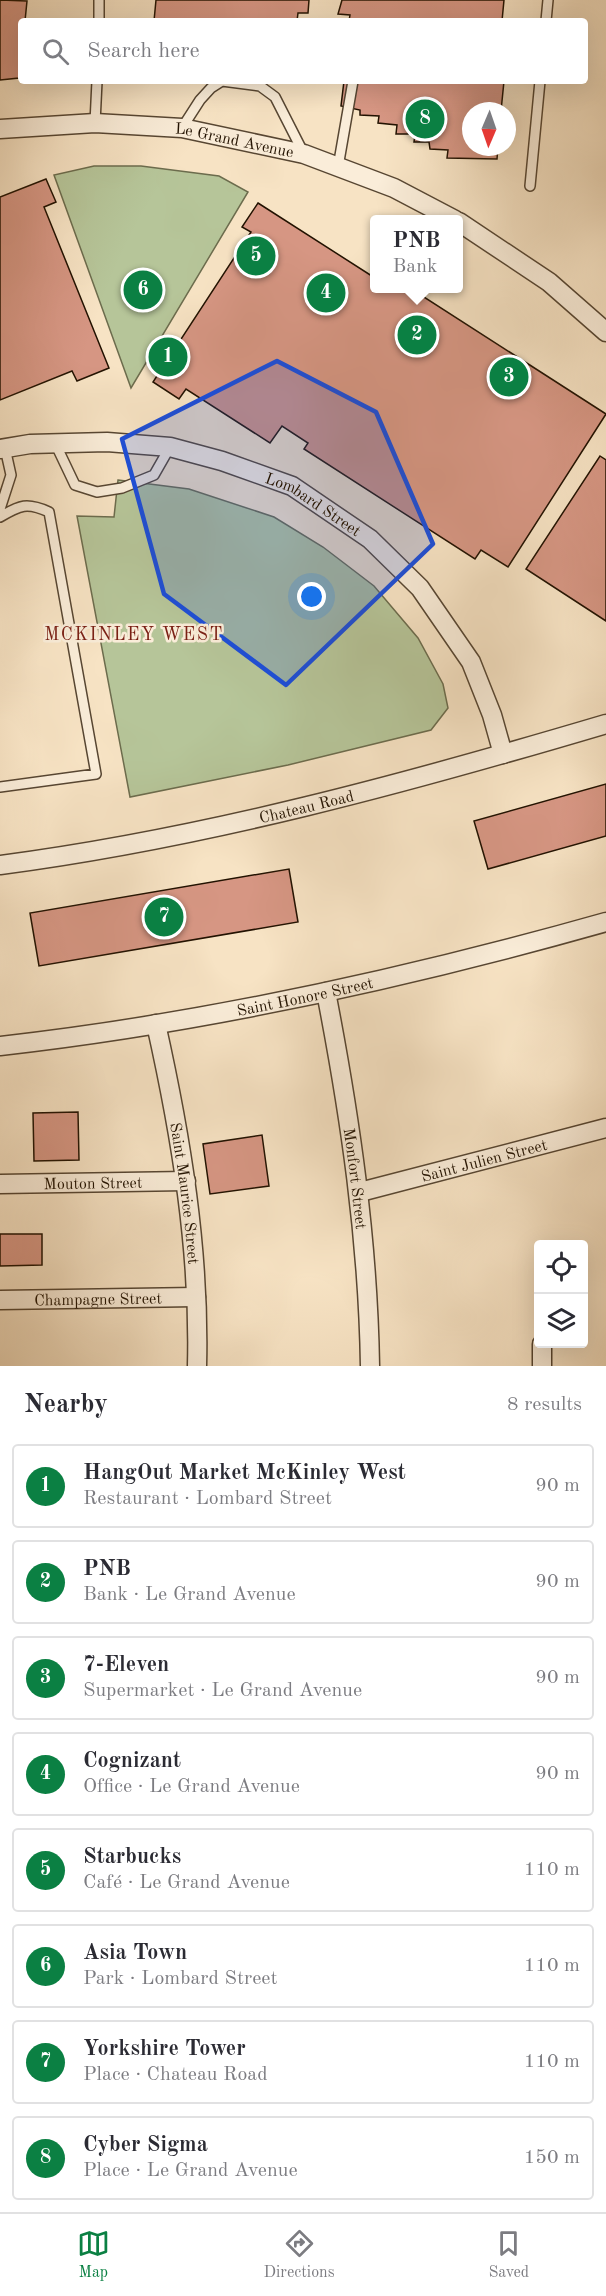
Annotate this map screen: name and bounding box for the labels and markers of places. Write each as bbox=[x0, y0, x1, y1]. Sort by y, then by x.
pin: 8 bbox=[406, 96, 444, 142]
pin: 5 bbox=[236, 234, 276, 278]
pin: 6 bbox=[124, 268, 162, 312]
pin: 4 bbox=[306, 270, 346, 316]
pin: 2 bbox=[398, 312, 436, 358]
pin: 1 bbox=[148, 334, 188, 380]
pin: 3 bbox=[490, 354, 528, 400]
pin: 7 bbox=[144, 894, 184, 940]

